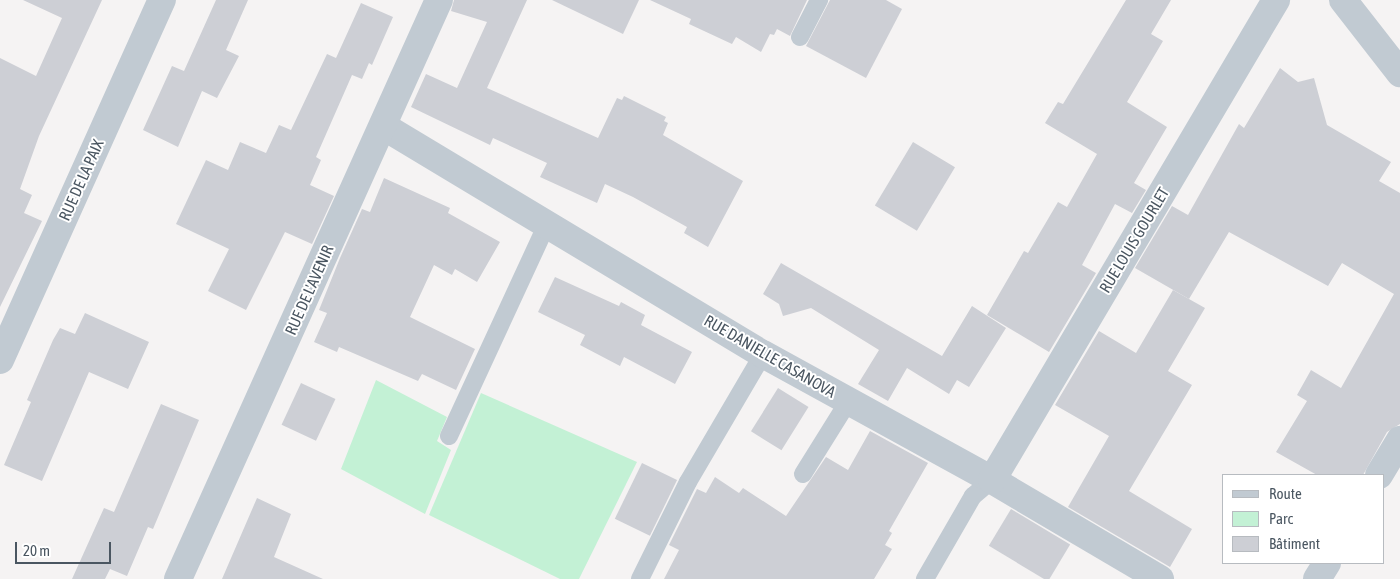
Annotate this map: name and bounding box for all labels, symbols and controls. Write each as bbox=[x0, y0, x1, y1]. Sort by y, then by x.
street label: RUE DE LA PAIX bbox=[55, 136, 107, 224]
street label: RUE LOUIS GOURLET bbox=[1095, 184, 1173, 296]
street label: RUE DE L'AVENIR bbox=[281, 242, 337, 338]
street label: RUE DANIELLE CASANOVA bbox=[701, 311, 839, 401]
legend bbox=[1222, 474, 1385, 564]
text: Route bbox=[1269, 485, 1302, 502]
text: Parc bbox=[1269, 510, 1293, 527]
scale bar bbox=[18, 532, 114, 564]
text: Bâtiment bbox=[1269, 535, 1320, 552]
text: 20 m bbox=[23, 542, 50, 559]

